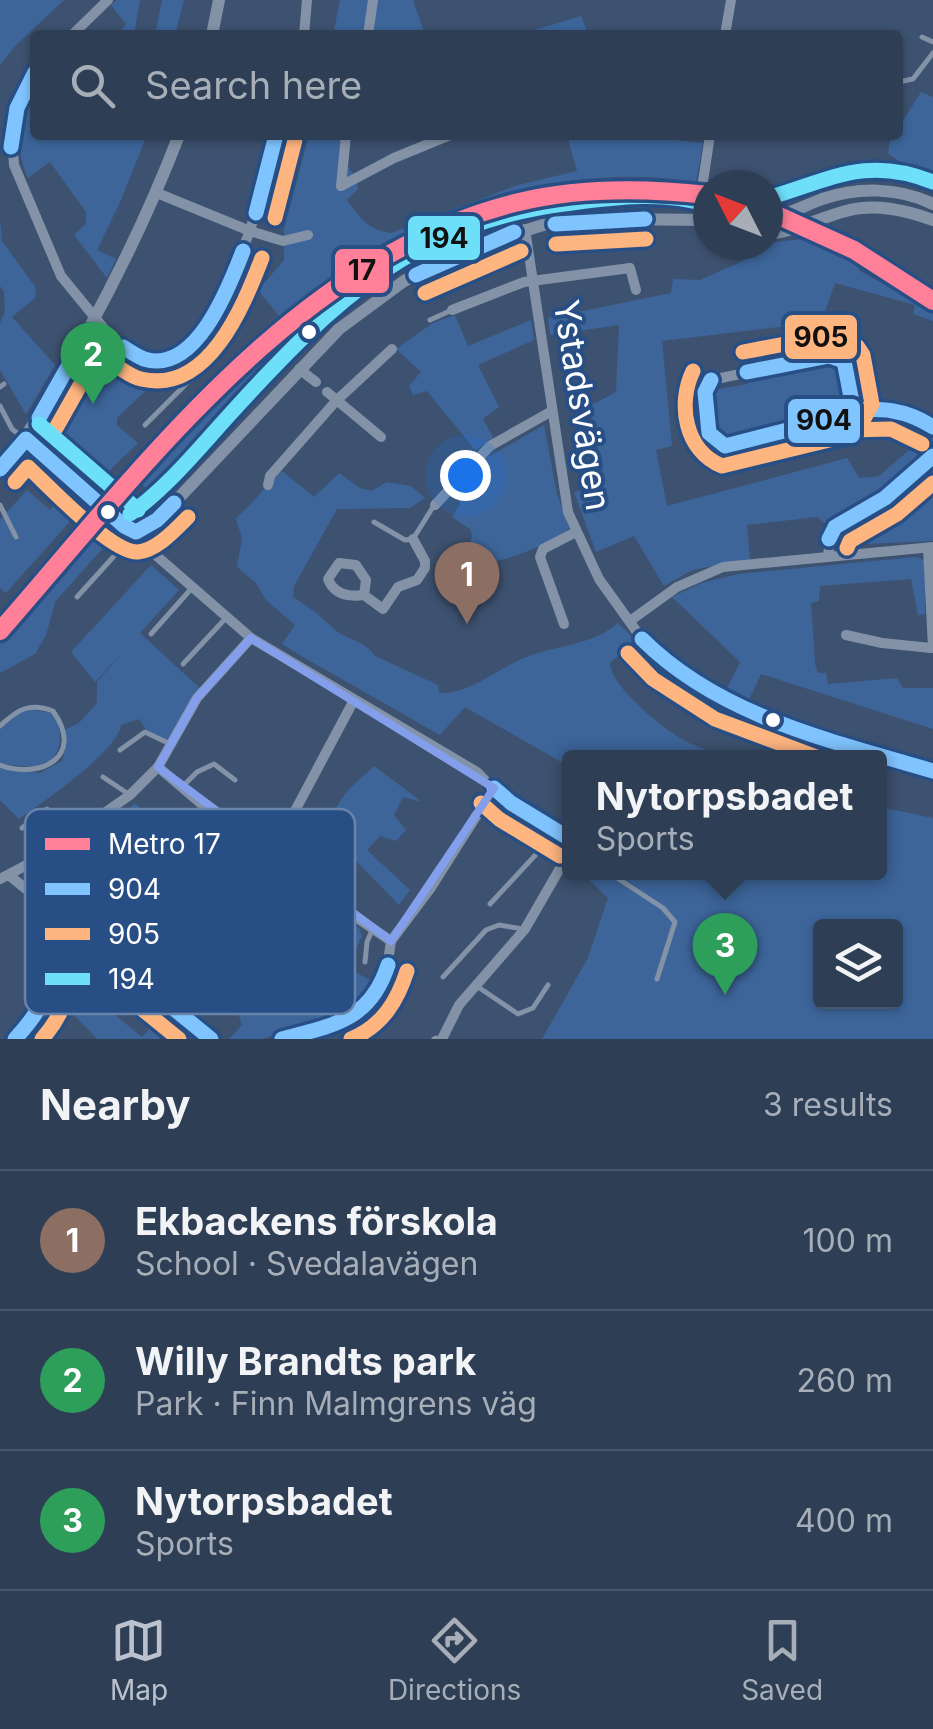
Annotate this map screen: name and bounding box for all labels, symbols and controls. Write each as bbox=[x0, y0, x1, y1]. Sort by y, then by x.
search box bbox=[30, 30, 903, 140]
icon: search bbox=[65, 58, 120, 113]
text: Search here bbox=[145, 62, 362, 108]
north arrow bbox=[693, 170, 783, 260]
line badge: 194 bbox=[406, 214, 482, 262]
text: 194 bbox=[419, 221, 469, 255]
line badge: 17 bbox=[333, 247, 391, 295]
text: 17 bbox=[348, 253, 376, 287]
street label: Ystadsvägen bbox=[546, 297, 620, 513]
line badge: 905 bbox=[783, 313, 859, 361]
text: 905 bbox=[794, 320, 848, 354]
pin: 2 bbox=[61, 322, 126, 404]
unlabelled marker bbox=[299, 322, 319, 342]
line badge: 904 bbox=[786, 397, 862, 445]
text: 904 bbox=[796, 403, 852, 437]
your location bbox=[440, 450, 491, 501]
unlabelled marker bbox=[98, 502, 118, 522]
pin: 1 bbox=[434, 542, 500, 624]
unlabelled marker bbox=[763, 710, 783, 730]
popup bbox=[562, 750, 887, 880]
text: Nytorpsbadet bbox=[596, 773, 853, 819]
legend bbox=[25, 809, 355, 1014]
text: Sports bbox=[596, 819, 695, 858]
text: Metro 17 bbox=[108, 827, 221, 861]
text: 904 bbox=[108, 872, 161, 906]
pin: 3 bbox=[692, 912, 758, 995]
text: 905 bbox=[108, 917, 160, 951]
map controls bbox=[813, 919, 903, 1009]
button: layers bbox=[813, 919, 903, 1009]
text: 194 bbox=[108, 962, 155, 996]
text: Nearby bbox=[40, 1079, 191, 1130]
text: 3 results bbox=[763, 1085, 893, 1124]
text: Ekbackens förskola bbox=[135, 1198, 498, 1244]
text: 1 bbox=[66, 1221, 79, 1260]
text: 100 m bbox=[803, 1221, 893, 1260]
text: School · Svedalavägen bbox=[135, 1244, 478, 1283]
text: Willy Brandts park bbox=[135, 1338, 476, 1384]
text: 2 bbox=[62, 1361, 83, 1400]
text: 260 m bbox=[796, 1361, 893, 1400]
text: Park · Finn Malmgrens väg bbox=[135, 1384, 537, 1423]
text: Nytorpsbadet bbox=[135, 1478, 393, 1524]
text: 3 bbox=[62, 1501, 83, 1540]
text: 400 m bbox=[795, 1501, 893, 1540]
text: Sports bbox=[135, 1524, 234, 1563]
tab: Map bbox=[110, 1613, 168, 1707]
tab: Directions bbox=[388, 1613, 521, 1707]
tab: Saved bbox=[741, 1613, 823, 1707]

